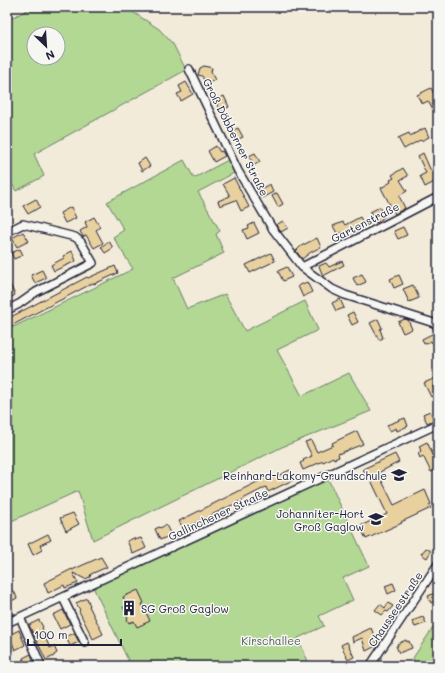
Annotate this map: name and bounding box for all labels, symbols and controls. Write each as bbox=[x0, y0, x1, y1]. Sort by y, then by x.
north arrow bbox=[26, 26, 66, 66]
text: N bbox=[43, 47, 57, 64]
street label: Groß Döbberner Straße bbox=[200, 76, 272, 199]
street label: Gartenstraße bbox=[328, 198, 402, 246]
school or university icon: Reinhard-Lakomy-Grundschule bbox=[390, 466, 408, 484]
place label: Reinhard-Lakomy-Grundschule bbox=[223, 468, 387, 483]
street label: Gallinchener Straße bbox=[166, 484, 271, 544]
place label: Johanniter-Hort Groß Gaglow bbox=[276, 506, 364, 534]
school or university icon: Johanniter-Hort Groß Gaglow bbox=[367, 510, 385, 528]
street label: Chausseestraße bbox=[364, 568, 426, 650]
building icon: SG Groß Gaglow bbox=[120, 599, 138, 617]
place label: SG Groß Gaglow bbox=[141, 601, 229, 616]
scale bar bbox=[28, 621, 121, 647]
text: 100 m bbox=[34, 626, 68, 642]
park label: Kirschallee bbox=[241, 633, 301, 648]

